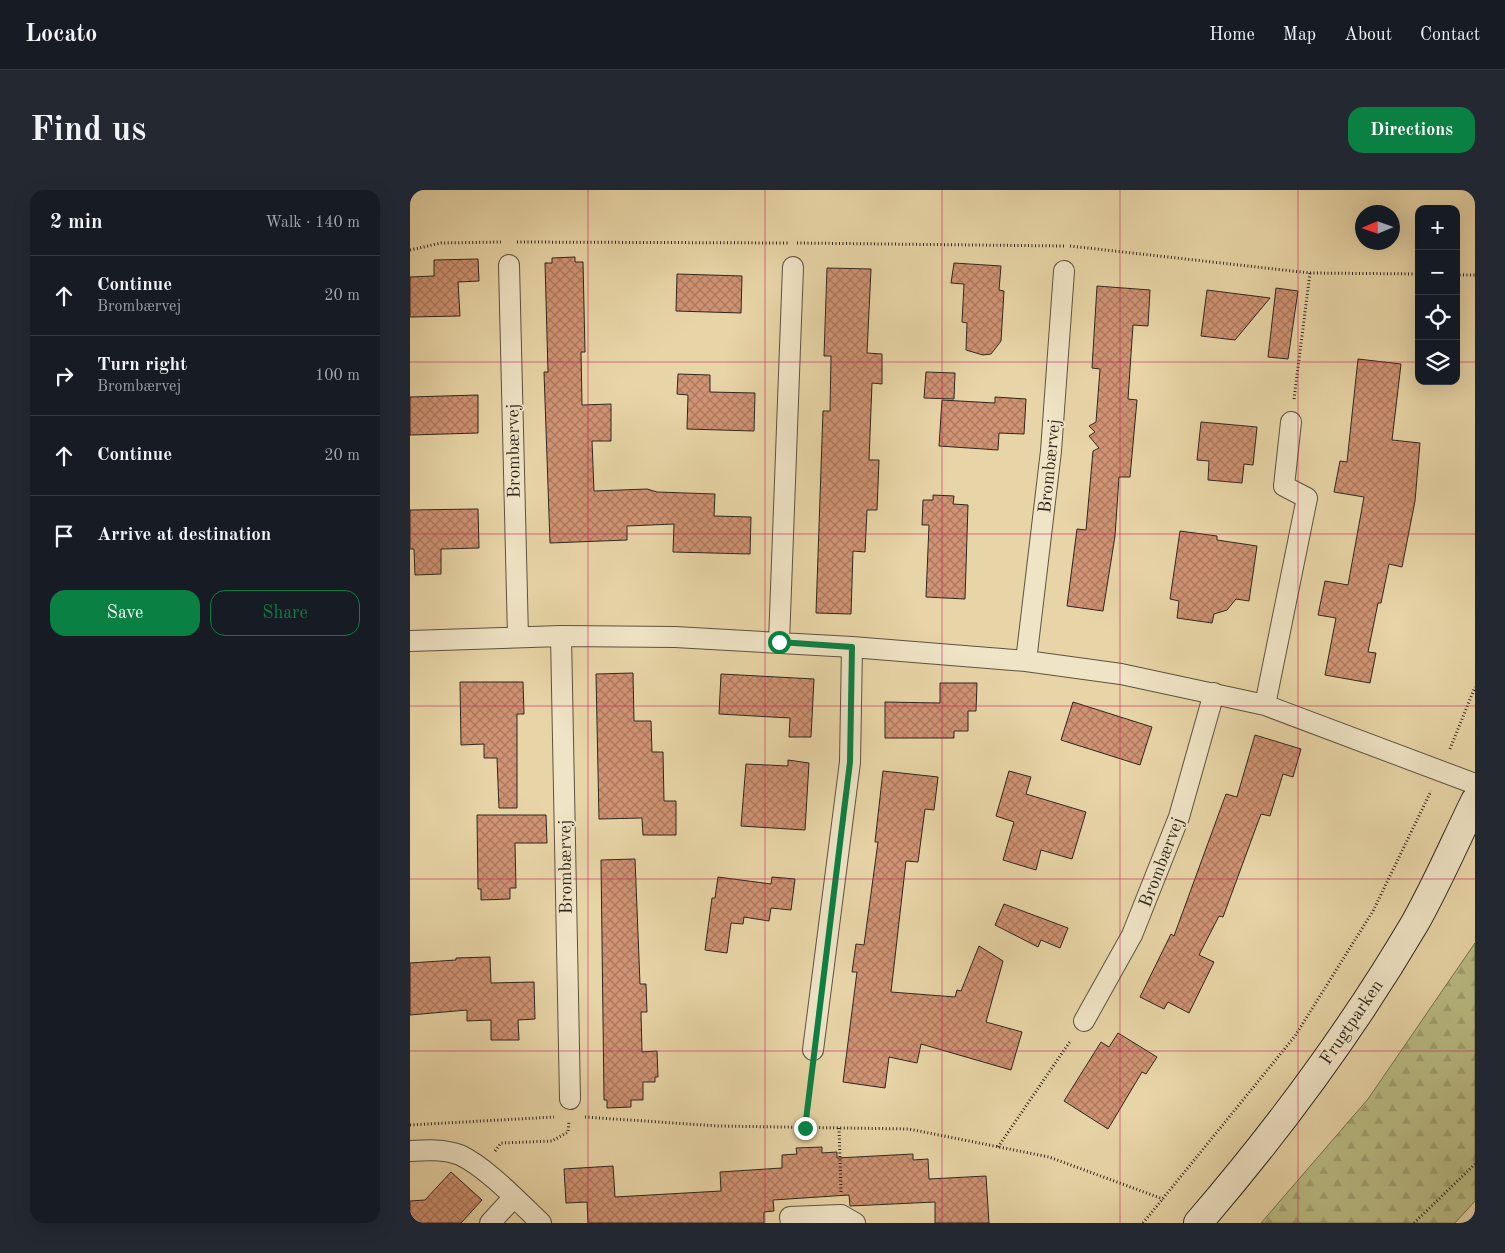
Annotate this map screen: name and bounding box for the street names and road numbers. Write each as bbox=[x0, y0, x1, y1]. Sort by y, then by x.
street label: Brombærvej bbox=[504, 403, 524, 499]
street label: Brombærvej bbox=[1036, 418, 1064, 514]
street label: Brombærvej bbox=[1137, 815, 1187, 910]
street label: Brombærvej bbox=[556, 819, 576, 915]
street label: Frugtparken bbox=[1317, 977, 1387, 1068]

